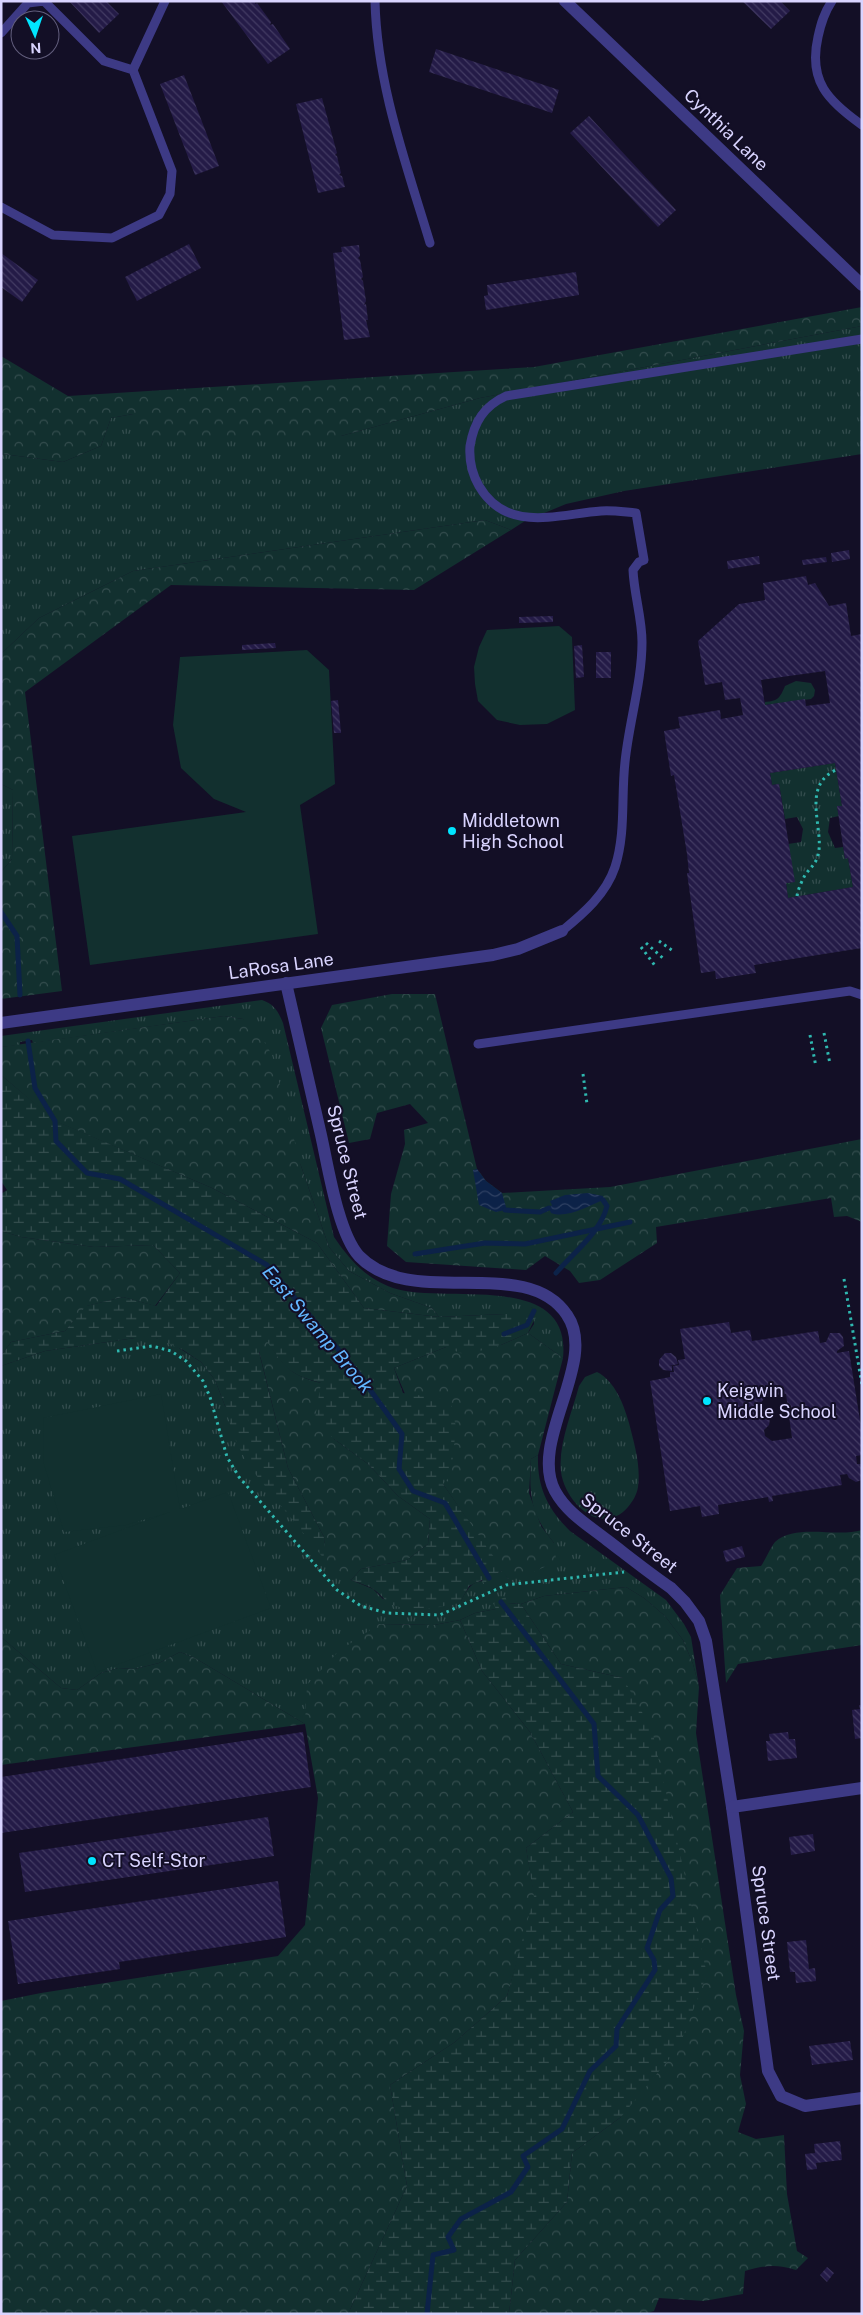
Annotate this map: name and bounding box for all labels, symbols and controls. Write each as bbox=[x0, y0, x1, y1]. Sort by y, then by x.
north arrow bbox=[10, 10, 60, 60]
text: N bbox=[30, 40, 42, 56]
street label: Cynthia Lane bbox=[680, 84, 773, 175]
place label: Middletown High School bbox=[462, 810, 564, 852]
marker: Middletown High School bbox=[446, 825, 458, 837]
street label: LaRosa Lane bbox=[227, 948, 335, 983]
street label: Spruce Street bbox=[323, 1103, 372, 1221]
water label: East Swamp Brook bbox=[258, 1261, 378, 1398]
place label: Keigwin Middle School bbox=[717, 1380, 836, 1422]
marker: Keigwin Middle School bbox=[701, 1395, 713, 1407]
street label: Spruce Street bbox=[577, 1488, 682, 1577]
place label: CT Self-Stor bbox=[102, 1850, 205, 1871]
marker: CT Self-Stor bbox=[86, 1855, 98, 1867]
street label: Spruce Street bbox=[748, 1864, 785, 1982]

